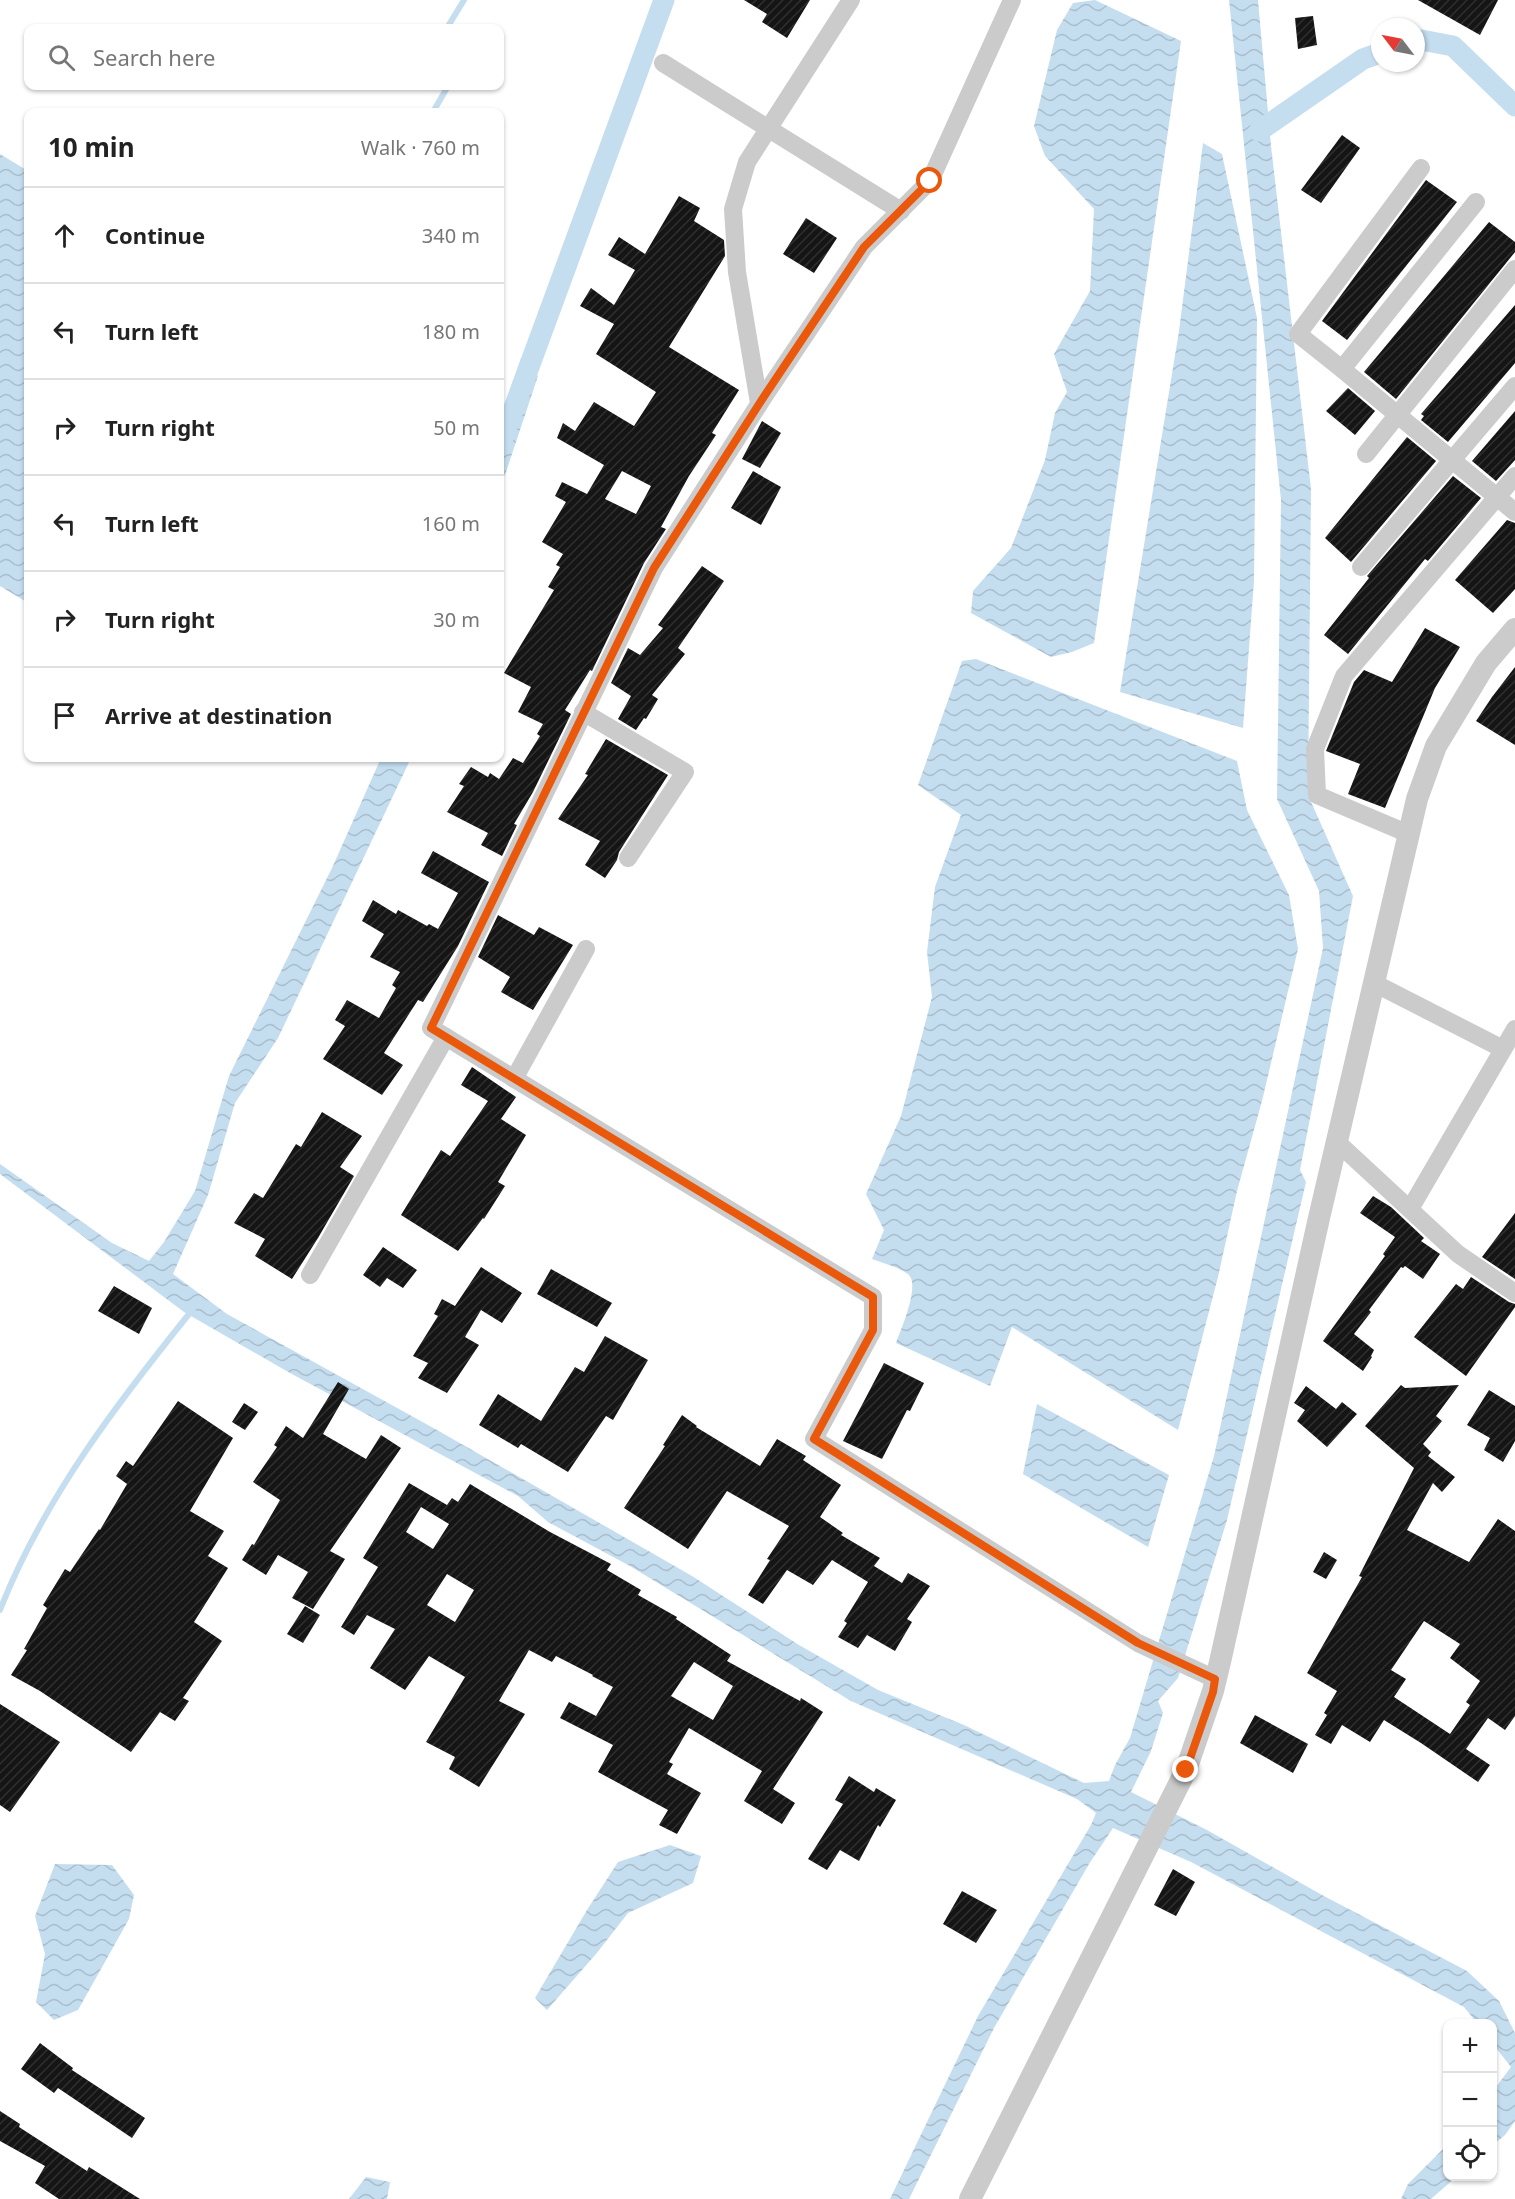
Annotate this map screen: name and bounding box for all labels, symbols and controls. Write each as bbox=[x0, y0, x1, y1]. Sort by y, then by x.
north arrow bbox=[1371, 18, 1425, 72]
search box bbox=[24, 24, 504, 90]
icon: search bbox=[45, 41, 78, 74]
text: Search here bbox=[93, 42, 215, 72]
text: 10 min bbox=[48, 129, 135, 165]
text: Walk · 760 m bbox=[361, 134, 480, 161]
route start bbox=[916, 167, 942, 193]
icon: ahead bbox=[48, 219, 81, 252]
text: Continue bbox=[105, 220, 205, 250]
text: 340 m bbox=[422, 222, 480, 249]
icon: left bbox=[48, 315, 81, 348]
text: Turn left bbox=[105, 316, 199, 346]
text: 180 m bbox=[422, 318, 480, 345]
icon: right bbox=[48, 411, 81, 444]
text: Turn right bbox=[105, 412, 215, 442]
text: 50 m bbox=[433, 414, 480, 441]
icon: left bbox=[48, 507, 81, 540]
text: Turn left bbox=[105, 508, 199, 538]
text: 160 m bbox=[422, 510, 480, 537]
icon: right bbox=[48, 603, 81, 636]
text: Turn right bbox=[105, 604, 215, 634]
text: 30 m bbox=[433, 606, 480, 633]
icon: arrive bbox=[48, 699, 81, 732]
text: Arrive at destination bbox=[105, 700, 332, 730]
route end bbox=[1172, 1756, 1198, 1782]
map controls bbox=[1443, 2019, 1497, 2181]
button: + bbox=[1443, 2019, 1497, 2073]
button: − bbox=[1443, 2073, 1497, 2127]
button: locate bbox=[1443, 2127, 1497, 2181]

